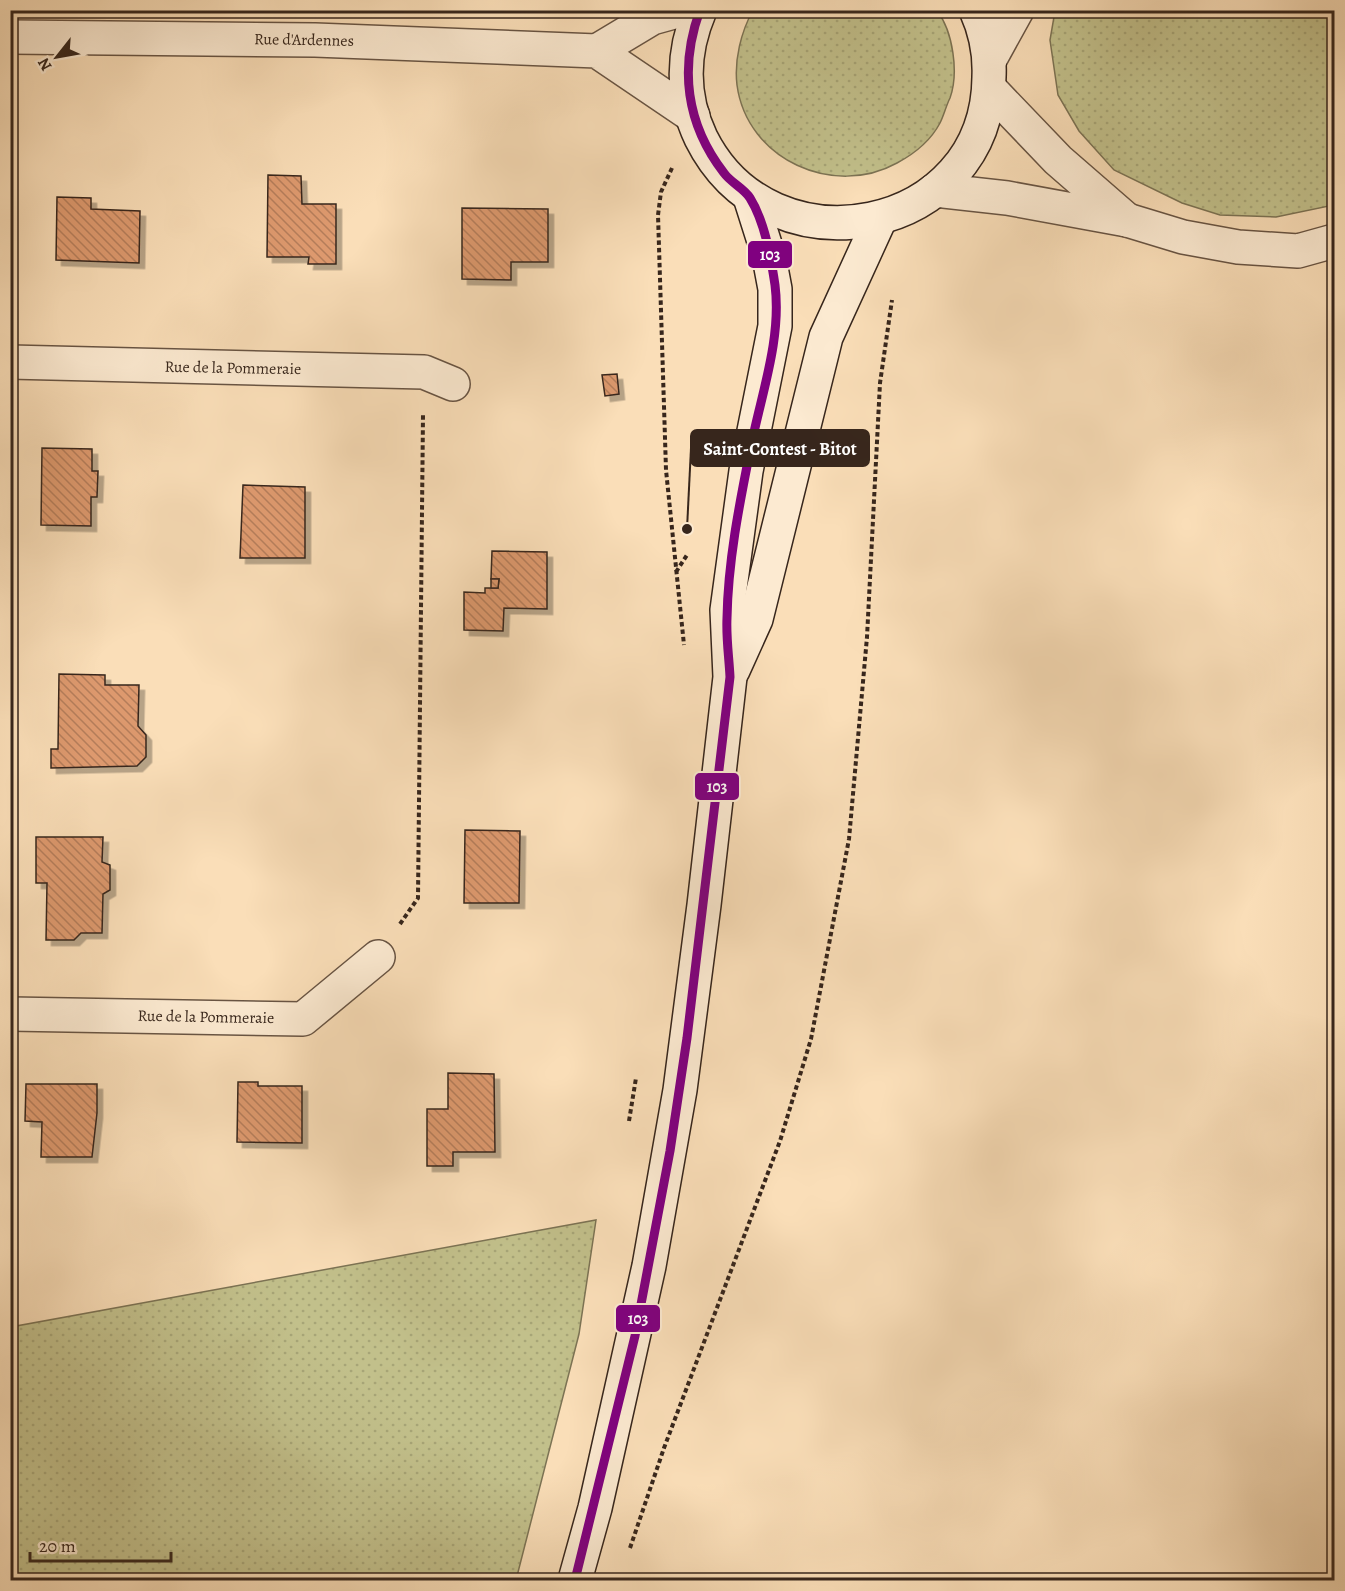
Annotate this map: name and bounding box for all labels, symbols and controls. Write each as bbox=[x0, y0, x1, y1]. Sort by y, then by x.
north arrow bbox=[27, 27, 87, 87]
street label: Rue d'Ardennes bbox=[254, 28, 354, 52]
text: N bbox=[32, 53, 57, 75]
line badge: 103 bbox=[747, 240, 793, 269]
text: 103 bbox=[760, 244, 780, 266]
street label: Rue de la Pommeraie bbox=[164, 356, 302, 380]
callout: Saint-Contest - Bitot bbox=[691, 430, 869, 466]
text: Saint-Contest - Bitot bbox=[703, 437, 857, 461]
line badge: 103 bbox=[694, 772, 740, 801]
text: 103 bbox=[707, 776, 727, 798]
street label: Rue de la Pommeraie bbox=[137, 1005, 275, 1029]
line badge: 103 bbox=[615, 1304, 661, 1333]
text: 103 bbox=[628, 1308, 648, 1330]
scale bar bbox=[30, 1525, 171, 1563]
text: 20 m bbox=[39, 1534, 76, 1558]

